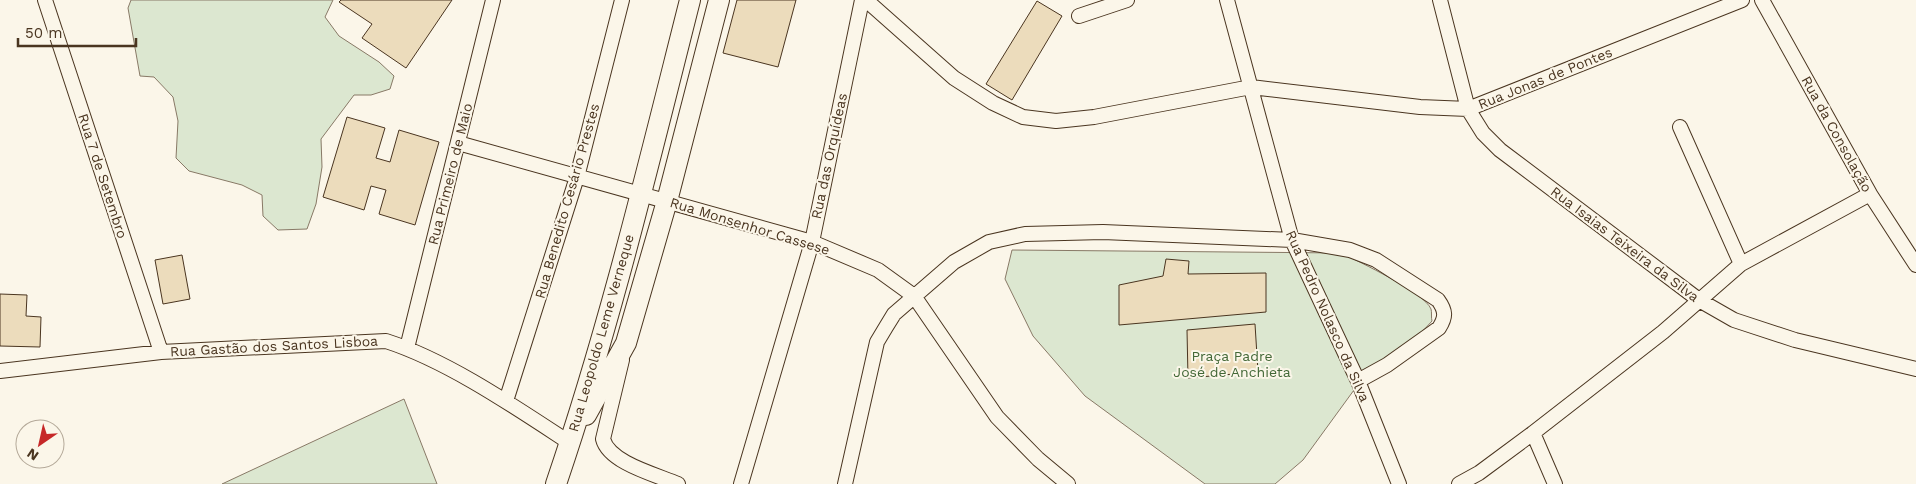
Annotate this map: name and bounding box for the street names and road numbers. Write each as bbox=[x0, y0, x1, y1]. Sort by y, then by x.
street label: Rua Jonas de Pontes bbox=[1476, 44, 1614, 112]
street label: Rua da Consolação bbox=[1798, 73, 1876, 195]
street label: Rua das Orquídeas bbox=[808, 92, 850, 220]
street label: Rua Primeiro de Maio bbox=[425, 101, 475, 247]
street label: Rua Benedito Cesário Prestes bbox=[531, 102, 603, 300]
street label: Rua 7 de Setembro bbox=[75, 112, 131, 240]
street label: Rua Isaias Teixeira da Silva bbox=[1548, 183, 1702, 305]
street label: Rua Monsenhor Cassese bbox=[668, 194, 832, 258]
street label: Rua Pedro Nolasco da Silva bbox=[1283, 228, 1373, 404]
street label: Rua Leopoldo Leme Verneque bbox=[565, 232, 637, 434]
street label: Rua Gastão dos Santos Lisboa bbox=[170, 333, 378, 359]

